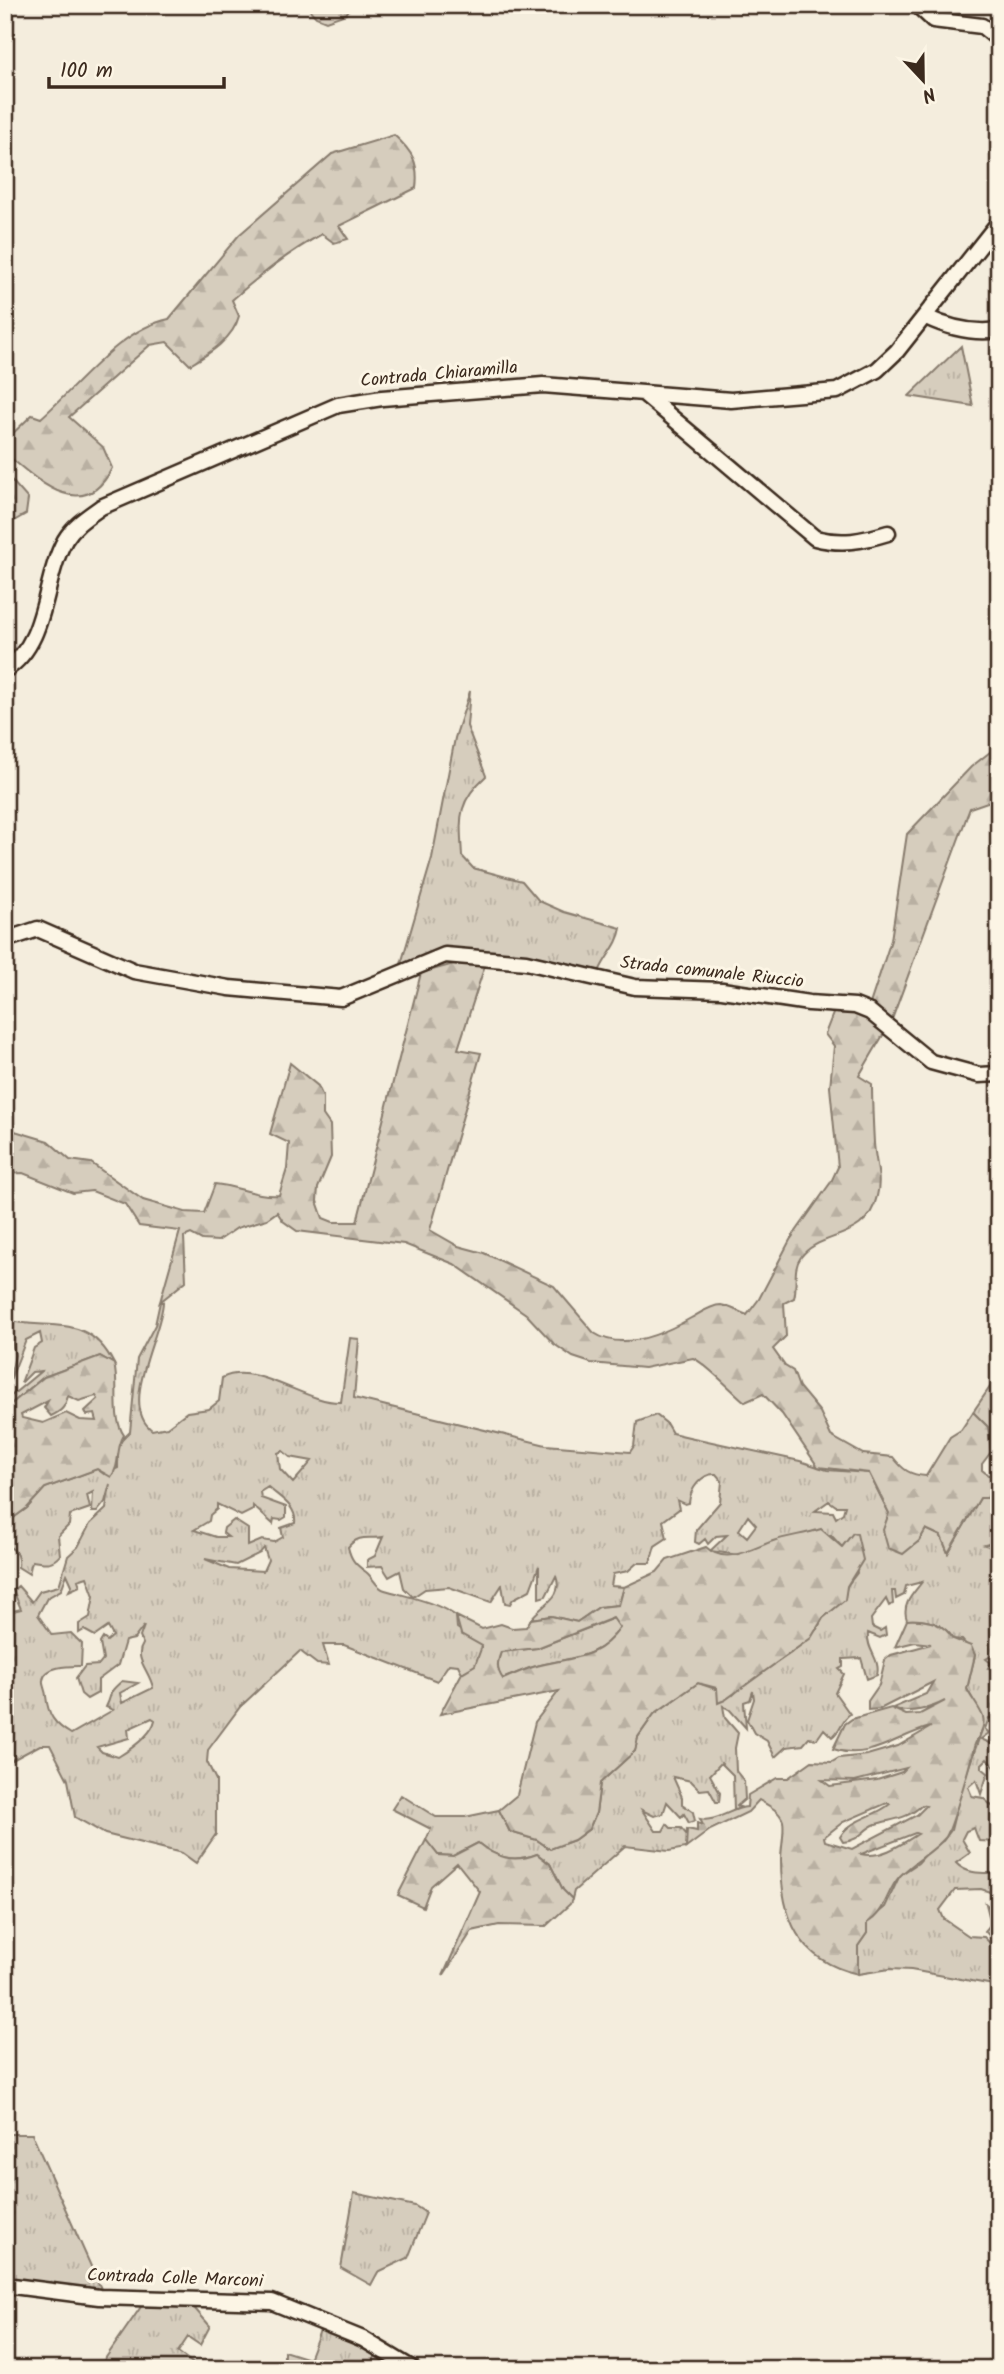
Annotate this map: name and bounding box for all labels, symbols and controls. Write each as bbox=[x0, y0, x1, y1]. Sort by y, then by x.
scale bar bbox=[49, 46, 224, 90]
north arrow bbox=[888, 46, 958, 116]
text: 100 m bbox=[60, 55, 113, 88]
text: N bbox=[917, 78, 940, 110]
street label: Contrada Chiaramilla bbox=[359, 354, 519, 396]
street label: Strada comunale Riuccio bbox=[619, 949, 805, 997]
street label: Contrada Colle Marconi bbox=[86, 2261, 264, 2297]

